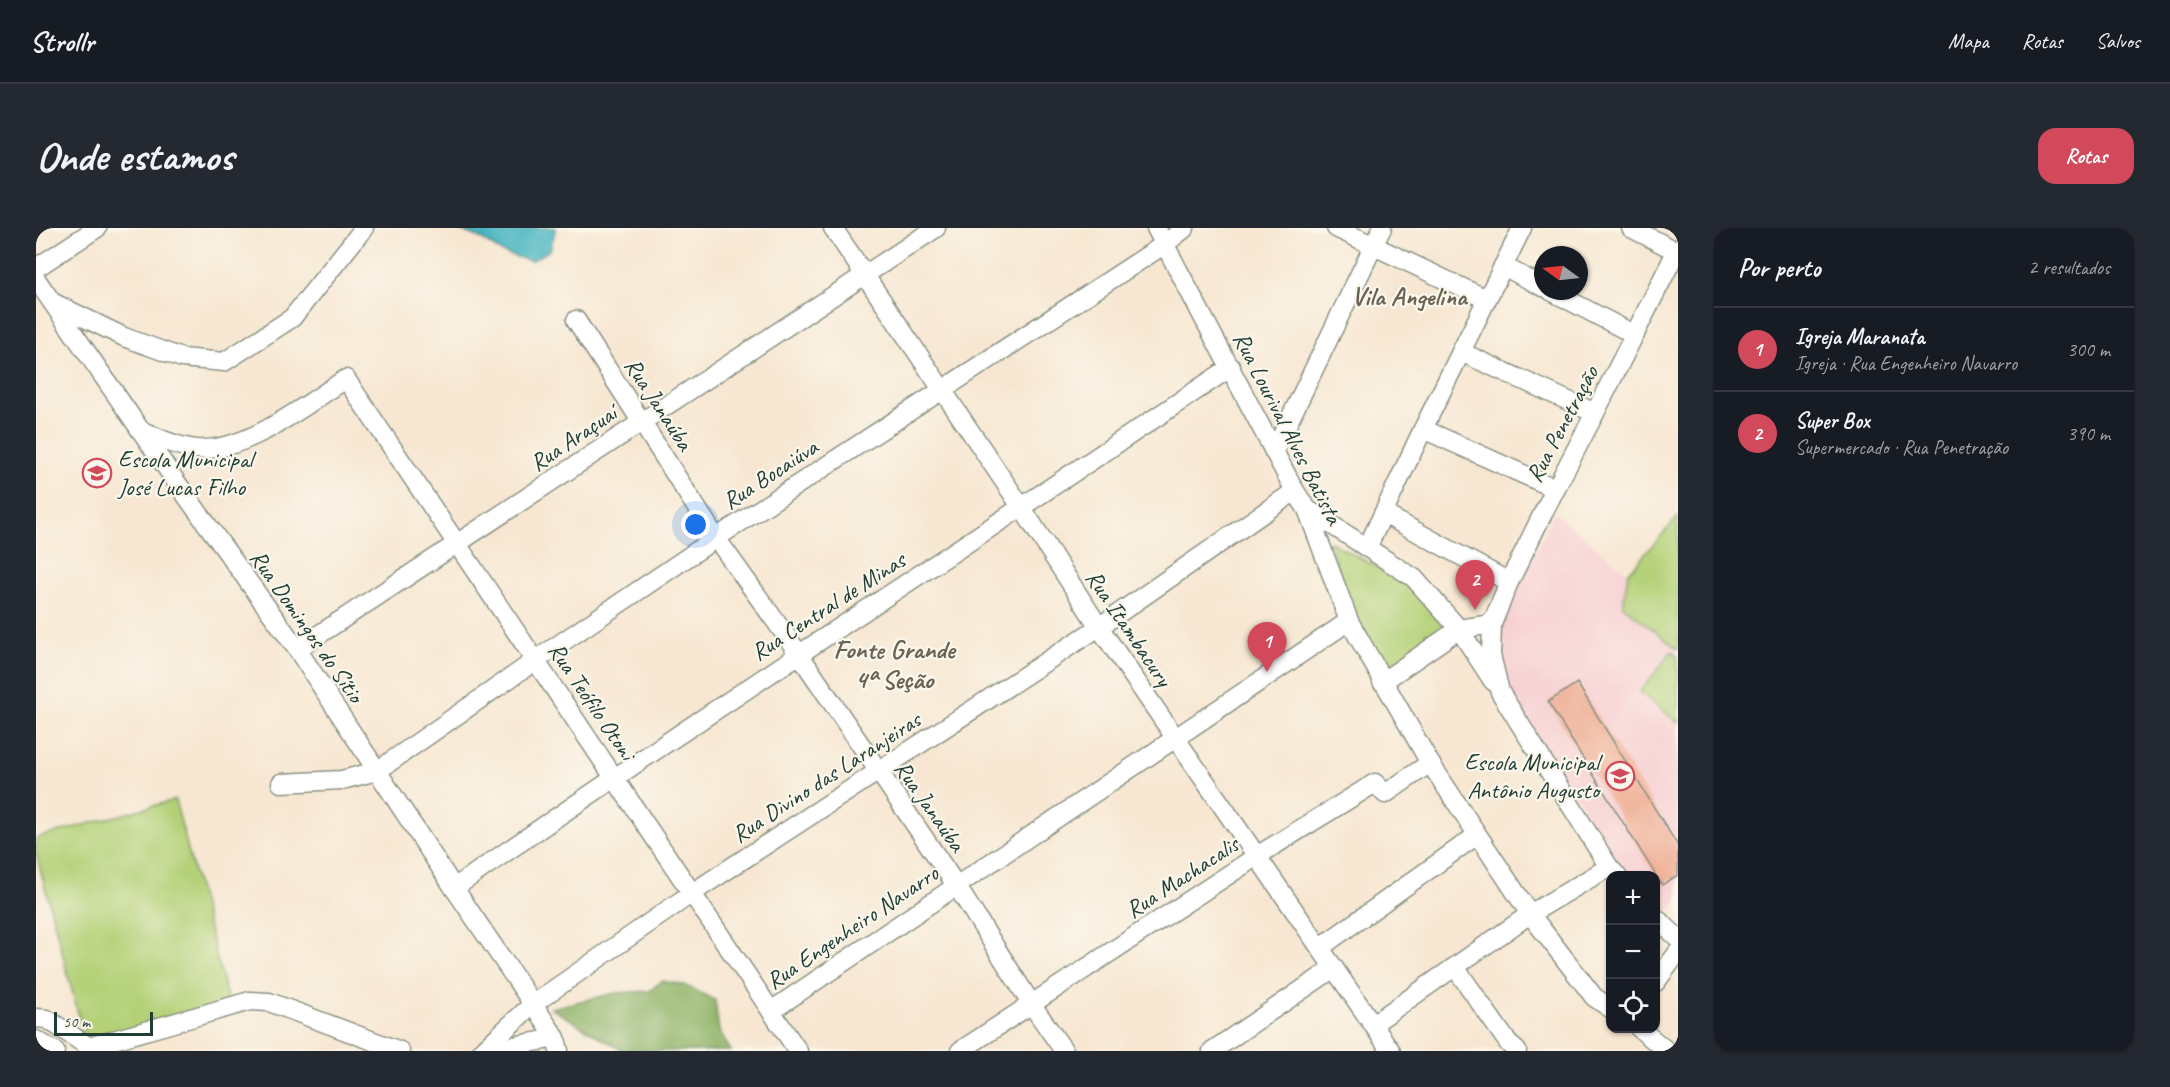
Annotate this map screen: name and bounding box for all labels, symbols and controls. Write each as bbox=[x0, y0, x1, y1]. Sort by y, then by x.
text: Strollr bbox=[30, 24, 94, 59]
text: Mapa bbox=[1948, 28, 1989, 54]
text: Rotas bbox=[2022, 28, 2063, 54]
text: Salvos bbox=[2096, 28, 2140, 54]
button: Rotas bbox=[2038, 128, 2134, 184]
text: Onde estamos bbox=[36, 130, 233, 183]
north arrow bbox=[1534, 246, 1588, 300]
text: Por perto bbox=[1738, 251, 1820, 284]
text: 2 resultados bbox=[2028, 255, 2110, 280]
district label: Vila Angelina bbox=[1351, 280, 1469, 313]
text: Igreja Maranata bbox=[1795, 323, 1925, 351]
street label: Rua Lourival Alves Batista bbox=[1227, 327, 1350, 531]
text: 1 bbox=[1753, 337, 1762, 362]
text: 300 m bbox=[2067, 337, 2110, 362]
text: Igreja · Rua Engenheiro Navarro bbox=[1795, 351, 2017, 376]
street label: Rua Janaúba bbox=[618, 352, 701, 457]
street label: Rua Penetração bbox=[1519, 359, 1606, 487]
street label: Rua Araçuaí bbox=[524, 396, 626, 478]
text: Super Box bbox=[1795, 407, 1869, 435]
text: 2 bbox=[1753, 421, 1762, 446]
text: 390 m bbox=[2067, 421, 2110, 446]
street label: Rua Bocaiúva bbox=[717, 431, 825, 516]
text: Supermercado · Rua Penetração bbox=[1795, 435, 2008, 460]
place label: Escola Municipal José Lucas Filho bbox=[117, 444, 257, 502]
school or university icon: Escola Municipal José Lucas Filho bbox=[81, 457, 113, 489]
your location bbox=[681, 510, 710, 539]
street label: Rua Central de Minas bbox=[745, 543, 913, 667]
street label: Rua Domingos do Sítio bbox=[243, 544, 372, 710]
pin: 2 bbox=[1456, 560, 1494, 610]
street label: Rua Itambacury bbox=[1079, 564, 1180, 693]
pin: 1 bbox=[1248, 622, 1286, 672]
district label: Fonte Grande 4ª Seção bbox=[833, 633, 957, 696]
street label: Rua Teófilo Otoni bbox=[542, 636, 644, 768]
street label: Rua Divino das Laranjeiras bbox=[726, 704, 928, 849]
place label: Escola Municipal Antônio Augusto bbox=[1464, 747, 1603, 805]
street label: Rua Janaúba bbox=[888, 755, 973, 859]
school or university icon: Escola Municipal Antônio Augusto bbox=[1604, 760, 1636, 792]
street label: Rua Machacalis bbox=[1120, 828, 1246, 925]
street label: Rua Engenheiro Navarro bbox=[760, 857, 945, 996]
map controls bbox=[1606, 871, 1660, 1033]
button: + bbox=[1606, 871, 1660, 925]
button: − bbox=[1606, 925, 1660, 979]
button: locate bbox=[1606, 979, 1660, 1033]
scale bar bbox=[54, 1009, 153, 1036]
text: 50 m bbox=[63, 1012, 90, 1032]

